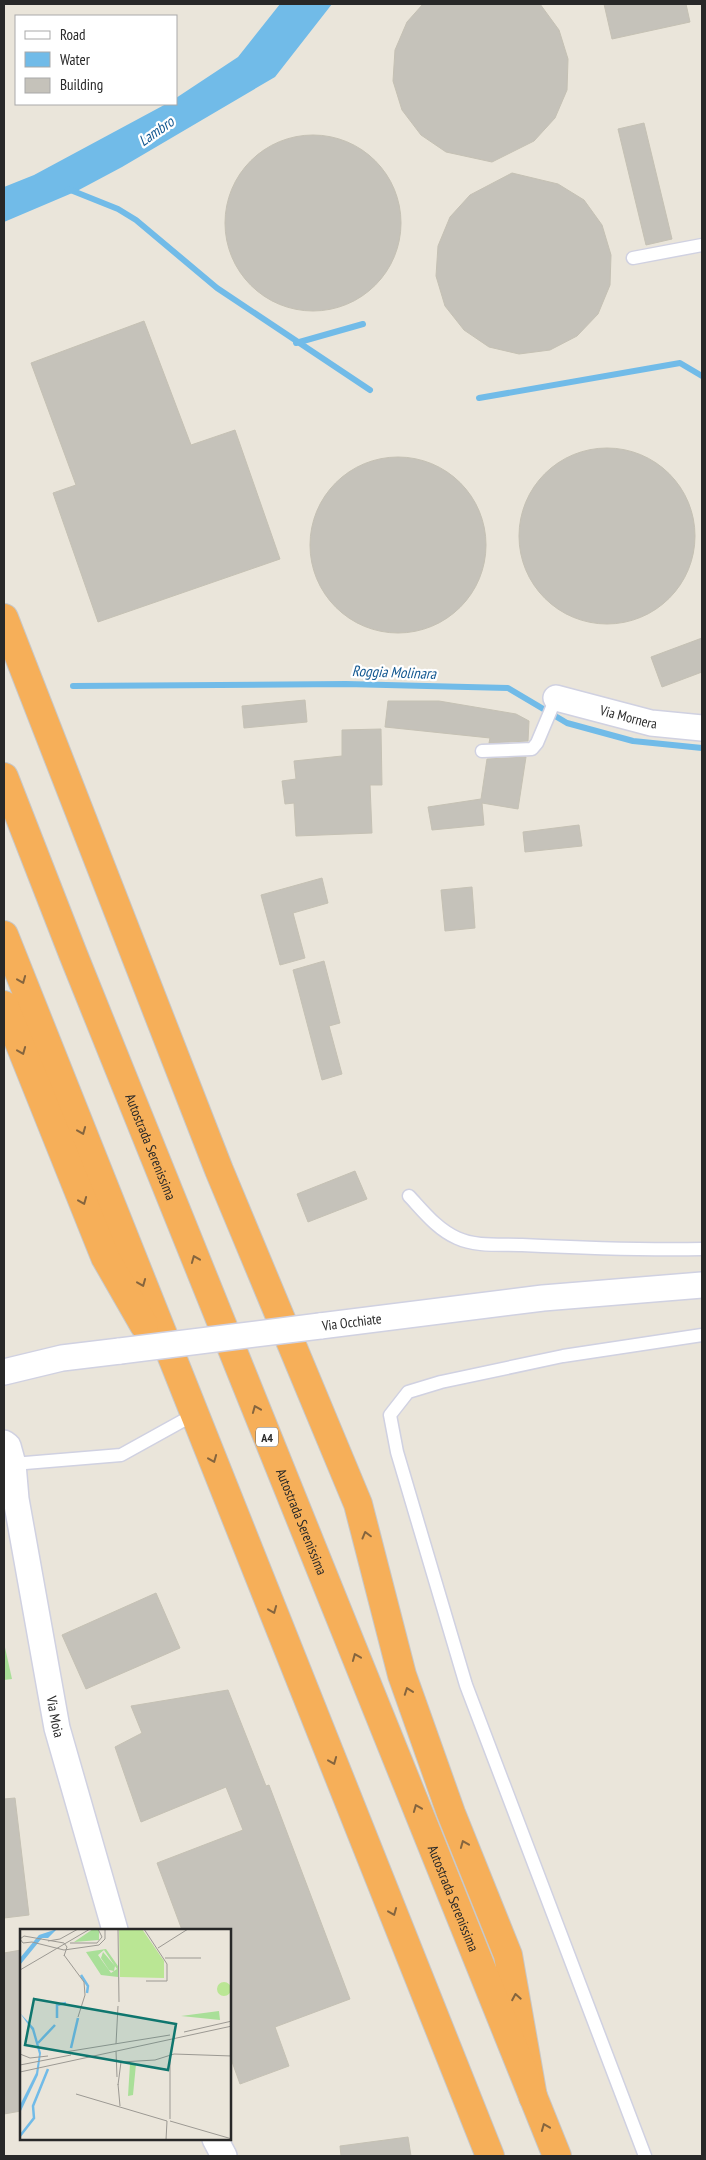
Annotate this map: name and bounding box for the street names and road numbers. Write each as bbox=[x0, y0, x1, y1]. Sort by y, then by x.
street label: Via Mornera bbox=[597, 701, 658, 733]
street label: Autostrada Serenissima bbox=[121, 1091, 180, 1203]
street label: Via Occhiate bbox=[320, 1309, 383, 1335]
road number: A4 bbox=[256, 1428, 278, 1446]
street label: Autostrada Serenissima bbox=[272, 1466, 331, 1578]
street label: Via Moia bbox=[42, 1694, 68, 1740]
street label: Autostrada Serenissima bbox=[424, 1843, 483, 1954]

